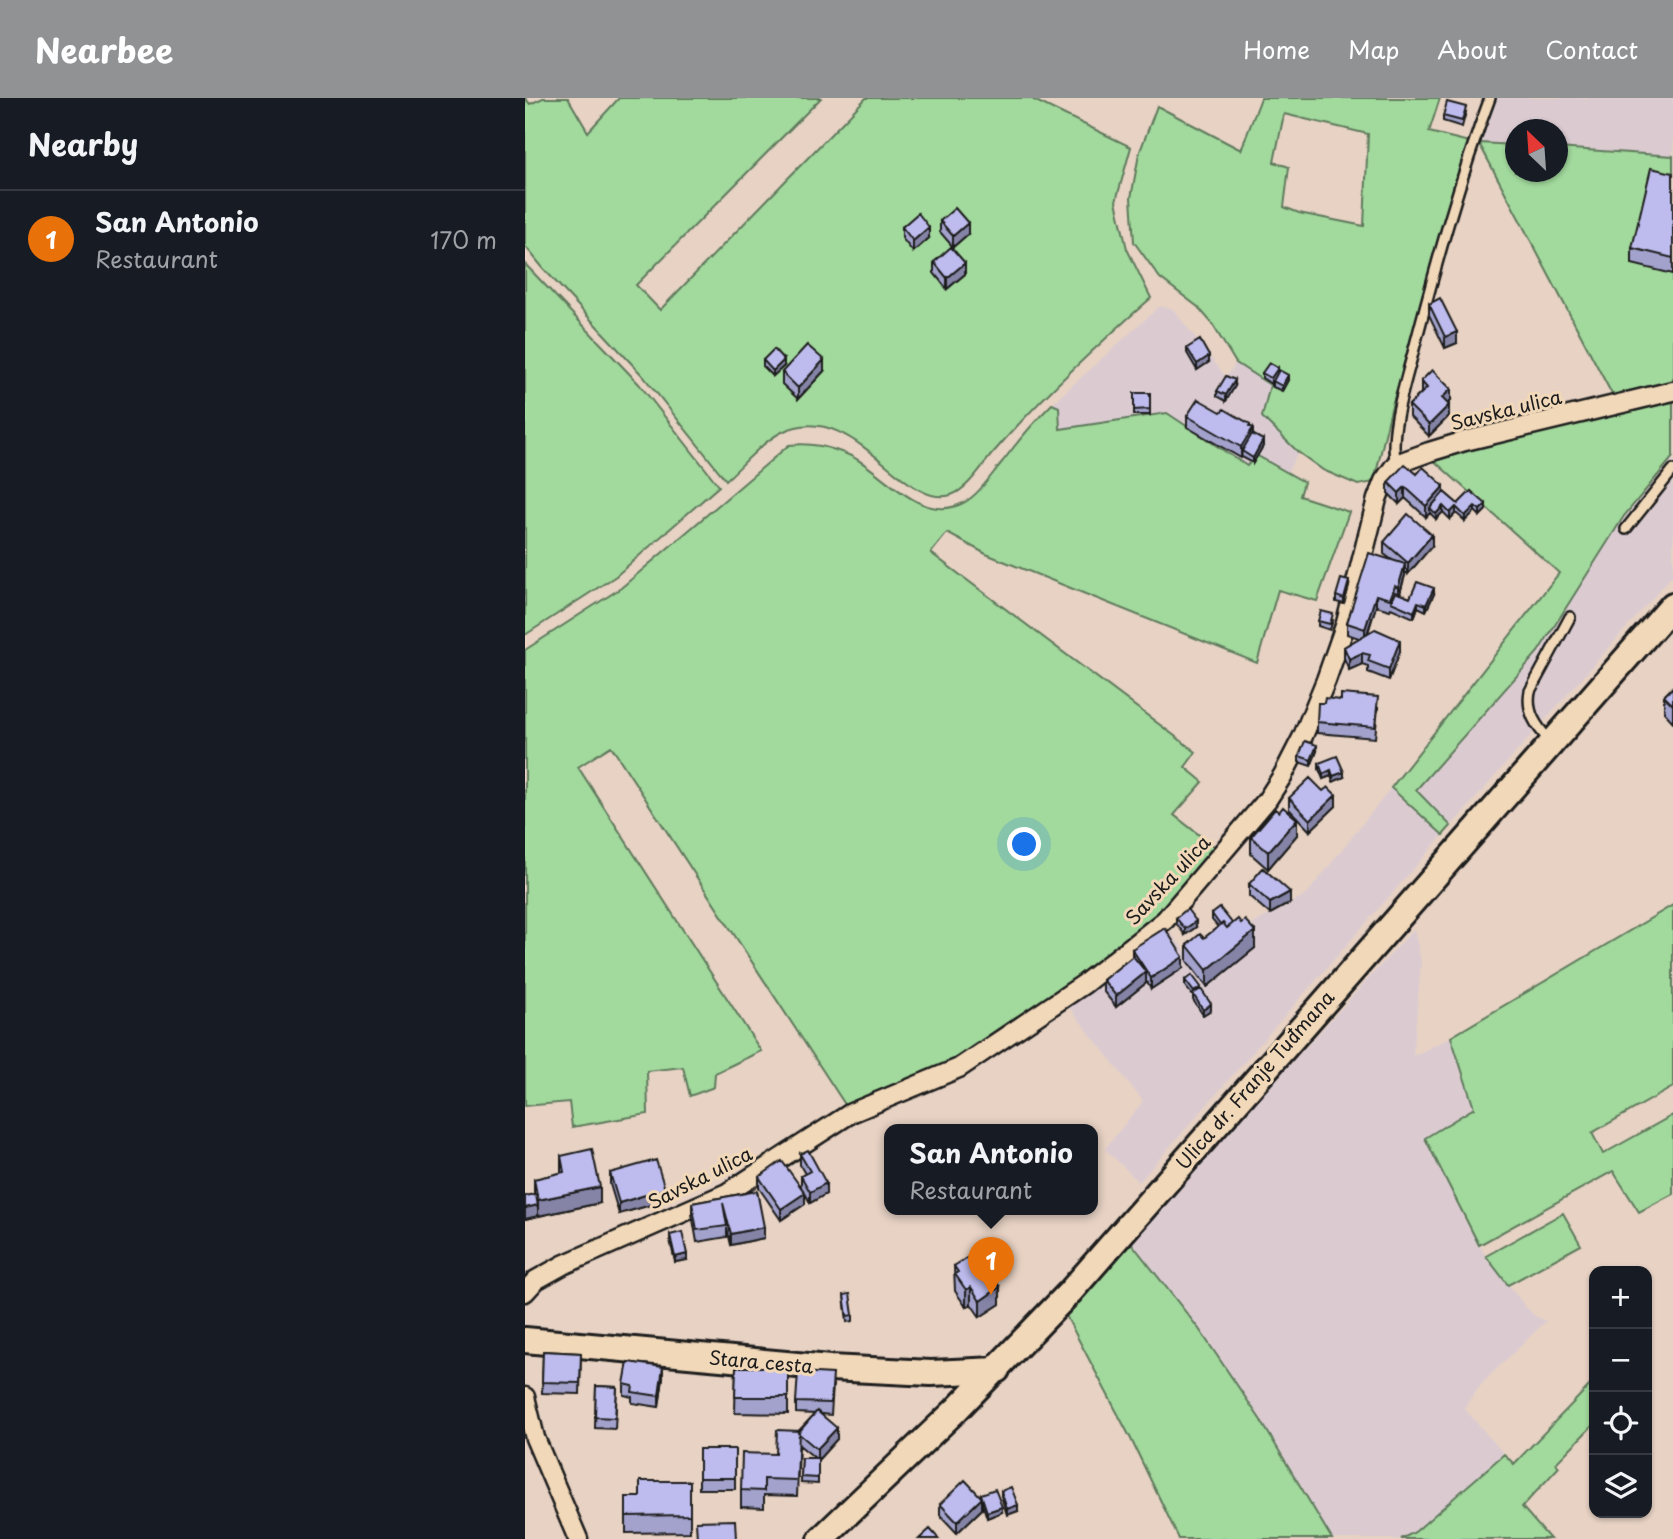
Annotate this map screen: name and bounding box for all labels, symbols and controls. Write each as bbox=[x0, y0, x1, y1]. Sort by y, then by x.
text: Nearbee bbox=[35, 24, 173, 74]
text: Home bbox=[1243, 31, 1310, 67]
text: Map bbox=[1348, 31, 1399, 67]
text: About bbox=[1437, 31, 1507, 67]
text: Contact bbox=[1545, 31, 1638, 67]
north arrow bbox=[1505, 119, 1568, 182]
text: Nearby bbox=[28, 121, 138, 166]
text: San Antonio bbox=[95, 202, 259, 241]
text: 1 bbox=[46, 222, 57, 257]
text: 170 m bbox=[430, 222, 497, 257]
text: Restaurant bbox=[95, 241, 218, 276]
street label: Savska ulica bbox=[1447, 382, 1564, 436]
your location bbox=[1007, 827, 1041, 861]
street label: Savska ulica bbox=[1118, 828, 1216, 930]
street label: Ulica dr. Franje Tuđmana bbox=[1168, 984, 1340, 1175]
popup bbox=[884, 1124, 1098, 1215]
text: San Antonio bbox=[909, 1133, 1073, 1172]
street label: Savska ulica bbox=[642, 1139, 757, 1215]
text: Restaurant bbox=[909, 1172, 1032, 1207]
pin: 1 bbox=[968, 1237, 1014, 1295]
map controls bbox=[1589, 1266, 1652, 1518]
button: + bbox=[1589, 1266, 1652, 1329]
button: − bbox=[1589, 1329, 1652, 1392]
street label: Stara cesta bbox=[708, 1342, 815, 1380]
button: locate bbox=[1589, 1392, 1652, 1455]
button: layers bbox=[1589, 1455, 1652, 1518]

